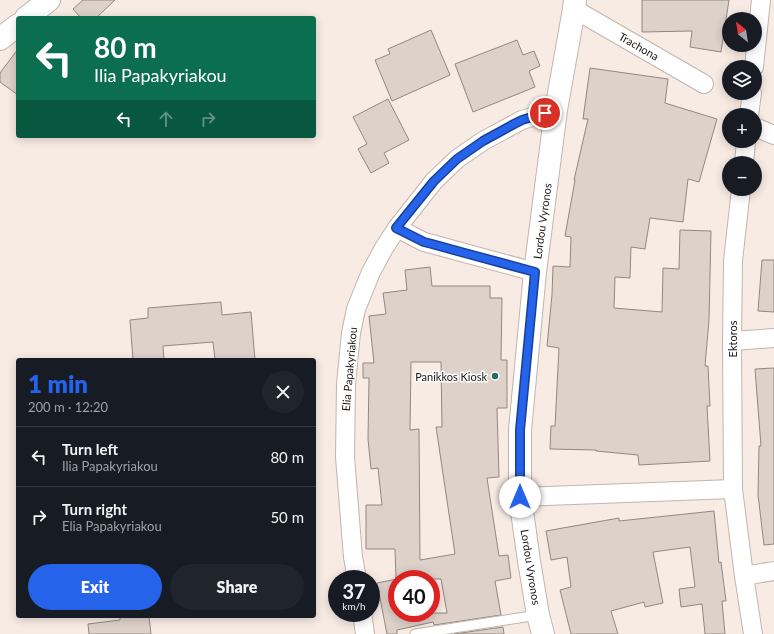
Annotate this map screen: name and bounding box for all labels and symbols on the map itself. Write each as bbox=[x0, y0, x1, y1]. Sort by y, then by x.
north arrow bbox=[722, 12, 762, 52]
street label: Trachona bbox=[617, 29, 661, 63]
pin bbox=[528, 96, 562, 130]
street label: Lordou Vyronos bbox=[530, 182, 554, 260]
street label: Ektoros bbox=[726, 320, 739, 357]
street label: Elia Papakyriakou bbox=[339, 326, 359, 412]
place label: Panikkos Kiosk bbox=[415, 370, 487, 383]
marker: Panikkos Kiosk bbox=[490, 371, 500, 381]
position arrow bbox=[499, 476, 541, 518]
street label: Lordou Vyronos bbox=[519, 528, 543, 606]
speed limit sign: 40 bbox=[388, 570, 440, 622]

